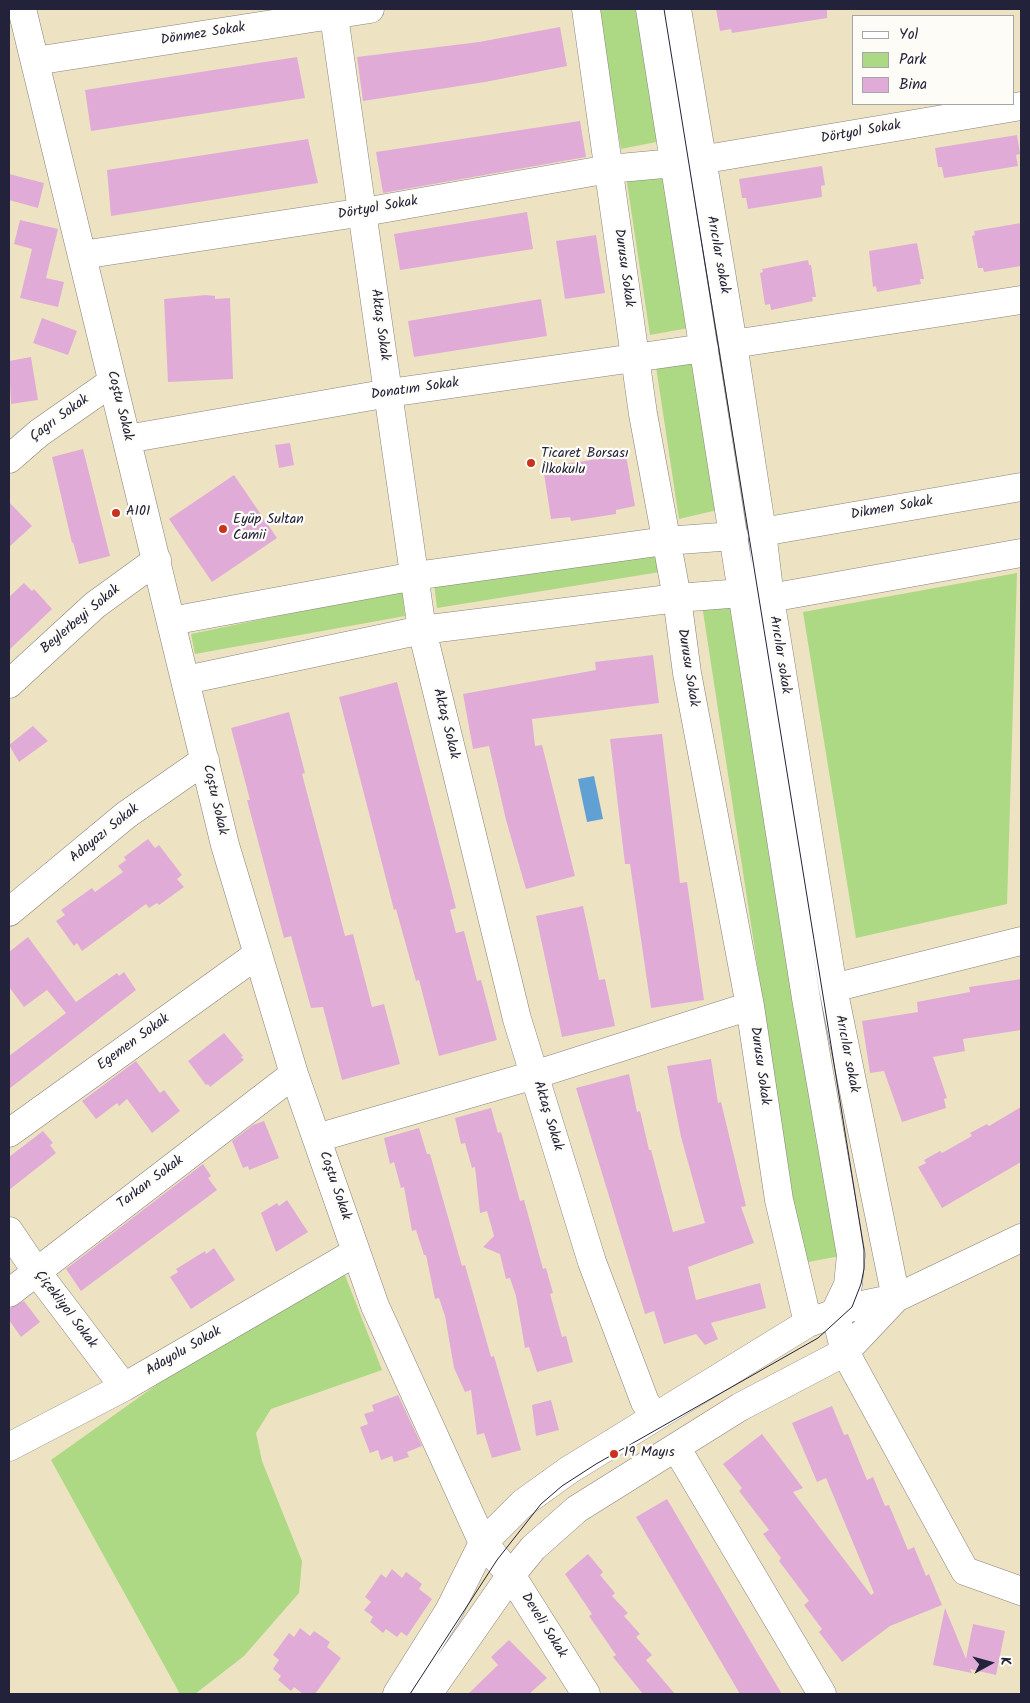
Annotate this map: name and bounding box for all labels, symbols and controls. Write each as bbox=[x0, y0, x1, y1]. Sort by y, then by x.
legend bbox=[852, 15, 1015, 105]
street label: Dönmez Sokak bbox=[159, 20, 247, 50]
text: Yol bbox=[899, 23, 918, 47]
text: Park bbox=[899, 48, 926, 72]
text: Bina bbox=[899, 73, 927, 97]
street label: Dörtyol Sokak bbox=[820, 118, 902, 148]
street label: Dörtyol Sokak bbox=[337, 194, 419, 224]
street label: Arıcılar sokak bbox=[702, 215, 732, 295]
street label: Durusu Sokak bbox=[609, 228, 637, 308]
street label: Aktaş Sokak bbox=[366, 288, 392, 362]
street label: Coştu Sokak bbox=[102, 369, 136, 443]
street label: Donatım Sokak bbox=[370, 376, 460, 404]
street label: Çagrı Sokak bbox=[27, 392, 93, 446]
place label: Ticaret Borsası İlkokulu bbox=[541, 447, 629, 480]
marker: Ticaret Borsası İlkokulu bbox=[525, 457, 537, 469]
street label: Dikmen Sokak bbox=[850, 494, 934, 524]
place label: A101 bbox=[126, 505, 150, 521]
marker: A101 bbox=[110, 507, 122, 519]
place label: Eyüp Sultan Camii bbox=[233, 513, 304, 546]
marker: Eyüp Sultan Camii bbox=[217, 523, 229, 535]
street label: Beylerbeyi Sokak bbox=[38, 582, 124, 658]
street label: Arıcılar sokak bbox=[765, 615, 793, 695]
street label: Durusu Sokak bbox=[673, 628, 701, 708]
street label: Aktaş Sokak bbox=[428, 687, 462, 761]
street label: Coştu Sokak bbox=[198, 763, 230, 837]
street label: Adayazı Sokak bbox=[67, 801, 143, 867]
street label: Egemen Sokak bbox=[95, 1011, 173, 1075]
street label: Arıcılar sokak bbox=[830, 1014, 862, 1094]
street label: Durusu Sokak bbox=[745, 1026, 773, 1106]
street label: Aktaş Sokak bbox=[528, 1079, 566, 1153]
street label: Coştu Sokak bbox=[314, 1149, 354, 1223]
street label: Tarkan Sokak bbox=[115, 1153, 187, 1213]
street label: Çiçekliyol Sokak bbox=[30, 1268, 100, 1352]
street label: Adayolu Sokak bbox=[143, 1324, 225, 1380]
place label: 19 Mayıs bbox=[624, 1446, 675, 1462]
marker: 19 Mayıs bbox=[608, 1448, 620, 1460]
street label: Develi Sokak bbox=[516, 1590, 570, 1662]
north arrow bbox=[965, 1638, 1015, 1688]
text: K bbox=[993, 1656, 1016, 1667]

